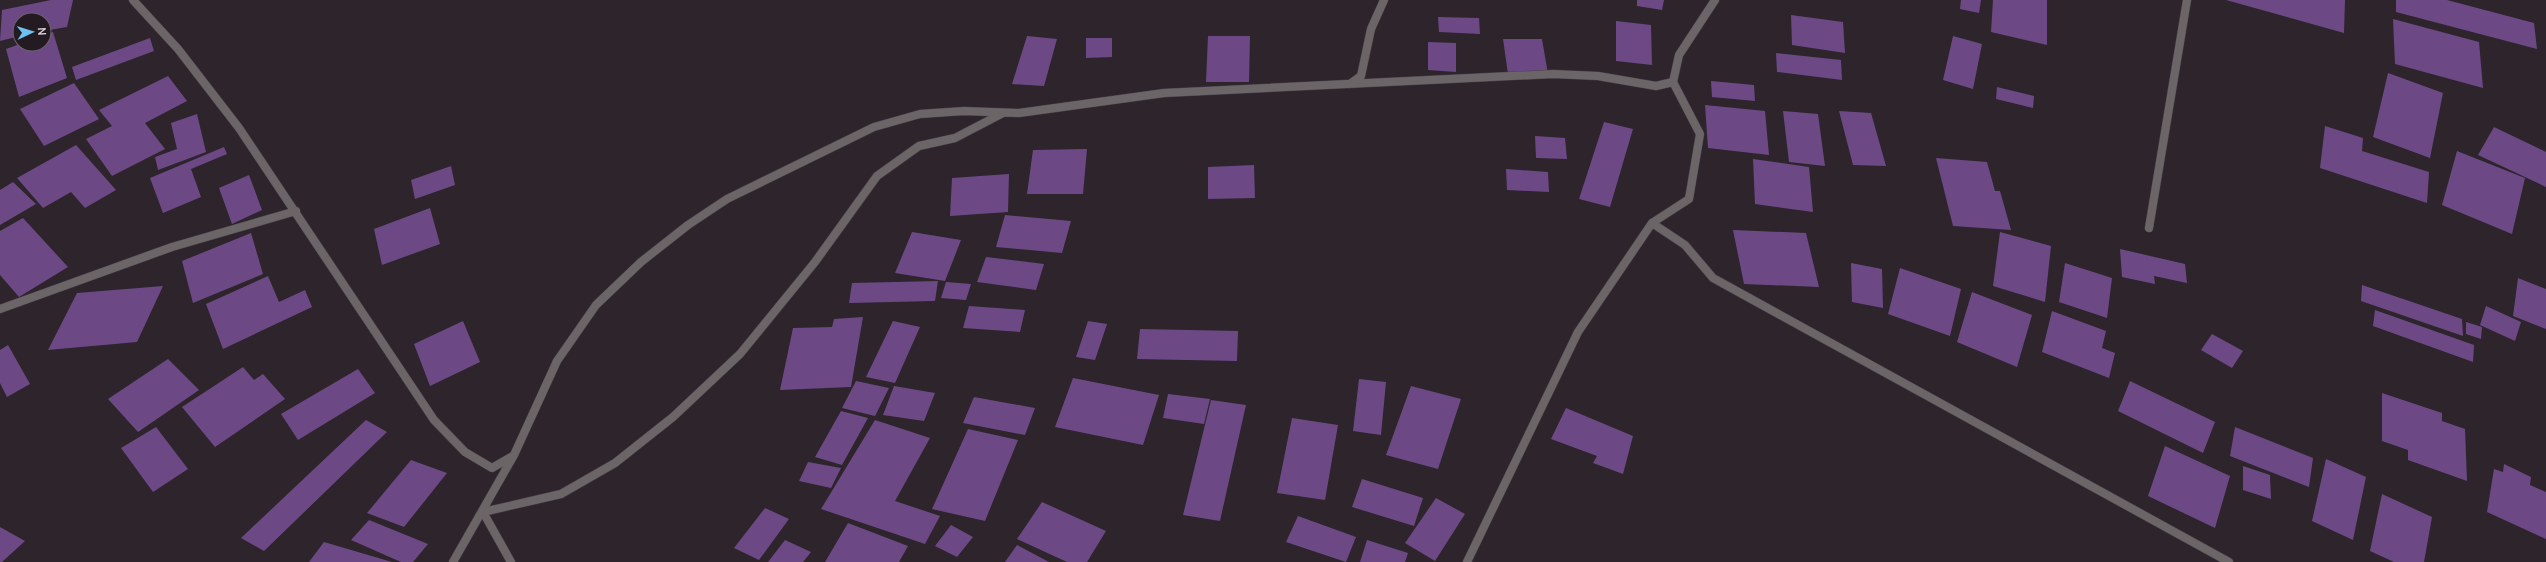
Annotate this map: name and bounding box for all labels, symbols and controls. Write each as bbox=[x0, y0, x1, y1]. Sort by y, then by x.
north arrow bbox=[12, 12, 52, 52]
text: N bbox=[35, 27, 50, 36]

